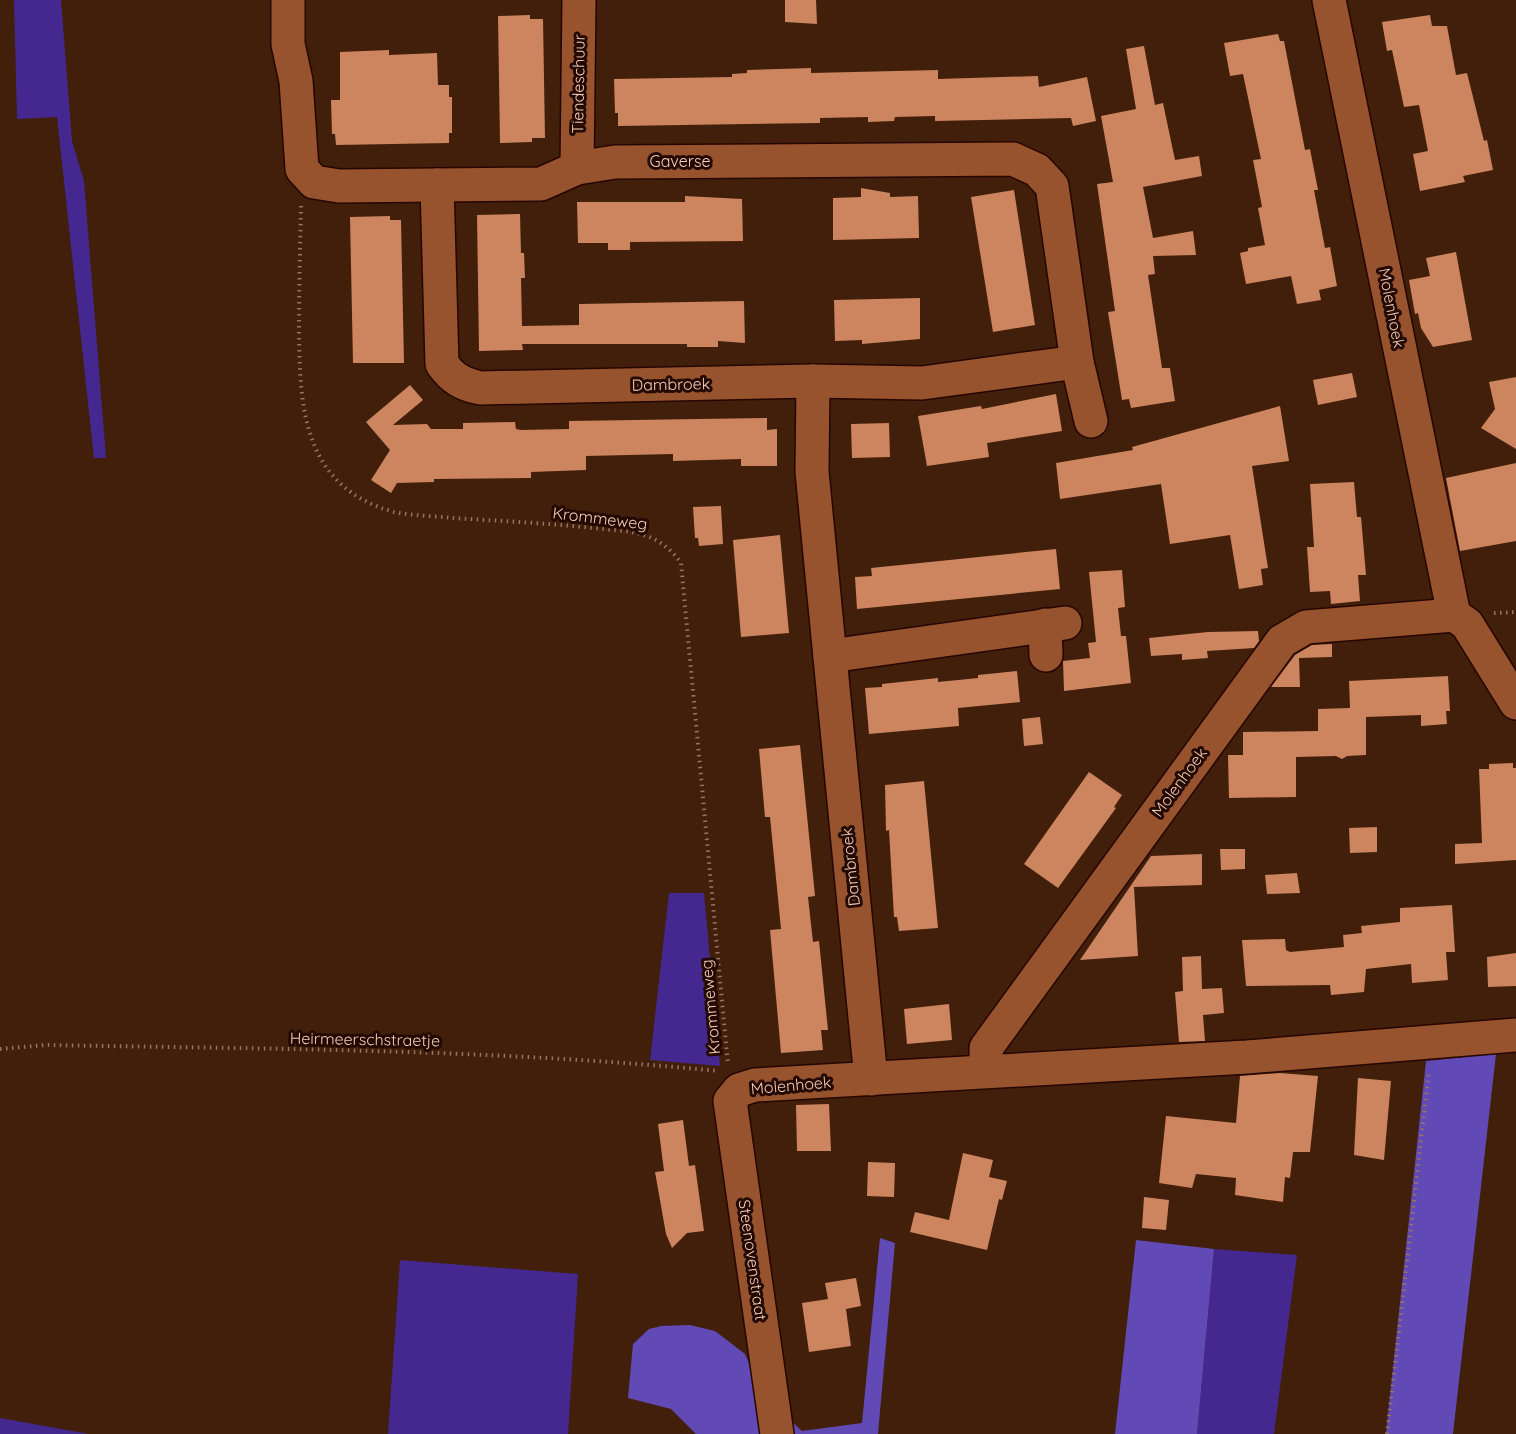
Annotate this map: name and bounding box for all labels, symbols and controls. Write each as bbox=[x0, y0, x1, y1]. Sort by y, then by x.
street label: Tiendeschuur bbox=[567, 34, 589, 134]
street label: Gaverse bbox=[650, 151, 710, 171]
street label: Molenhoek bbox=[1374, 266, 1410, 350]
street label: Dambroek bbox=[632, 373, 710, 395]
street label: Krommeweg bbox=[551, 502, 649, 534]
street label: Molenhoek bbox=[1147, 743, 1211, 821]
street label: Dambroek bbox=[836, 827, 864, 907]
street label: Krommeweg bbox=[696, 959, 724, 1055]
street label: Heirmeerschstraetje bbox=[290, 1028, 440, 1050]
street label: Molenhoek bbox=[750, 1072, 832, 1098]
street label: Steenovenstraat bbox=[735, 1198, 771, 1322]

